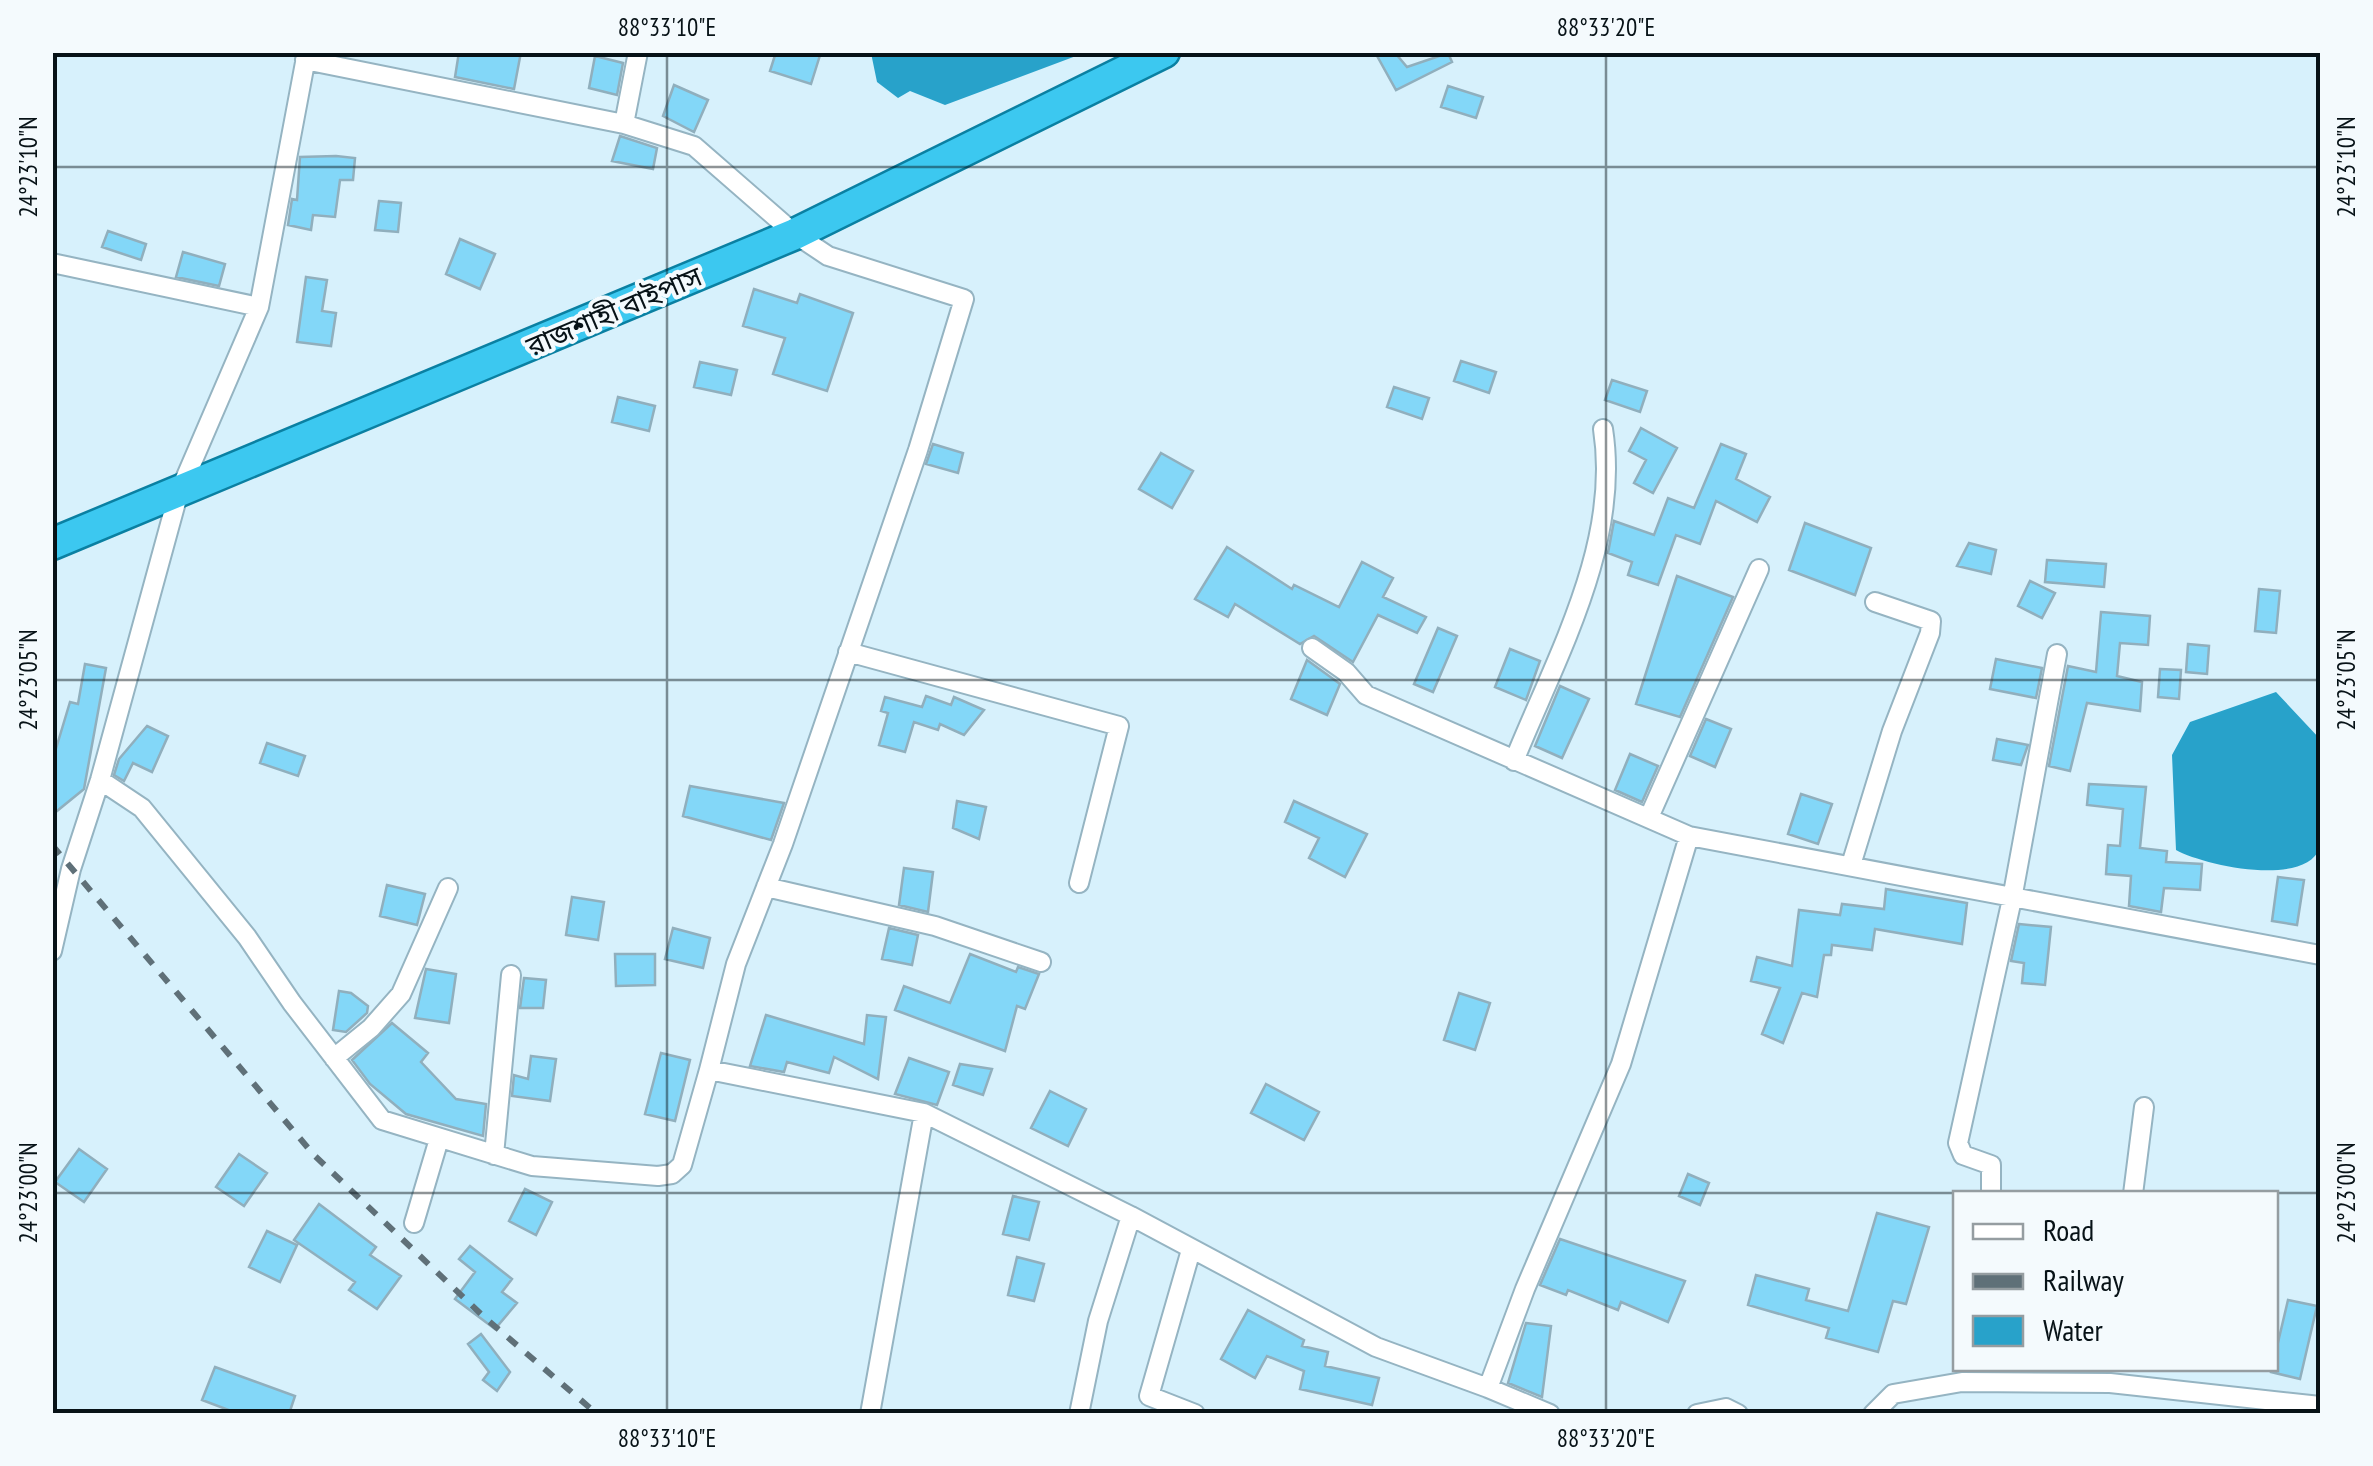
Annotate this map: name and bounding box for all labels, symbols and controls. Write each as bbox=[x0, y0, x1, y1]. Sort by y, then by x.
text: 88°33'10"E bbox=[618, 11, 716, 43]
text: 88°33'20"E bbox=[1557, 11, 1655, 43]
text: 24°23'10"N bbox=[12, 116, 44, 218]
text: 24°23'10"N bbox=[2330, 116, 2362, 218]
street label: রাজশাহী বাইপাস bbox=[520, 257, 708, 365]
text: 24°23'05"N bbox=[12, 629, 44, 731]
text: 24°23'05"N bbox=[2330, 629, 2362, 731]
text: 24°23'00"N bbox=[12, 1142, 44, 1244]
text: 24°23'00"N bbox=[2330, 1142, 2362, 1244]
legend bbox=[1953, 1191, 2278, 1371]
text: Road bbox=[2043, 1210, 2094, 1249]
text: Railway bbox=[2043, 1260, 2125, 1299]
text: Water bbox=[2043, 1310, 2104, 1349]
text: 88°33'10"E bbox=[618, 1422, 716, 1454]
text: 88°33'20"E bbox=[1557, 1422, 1655, 1454]

